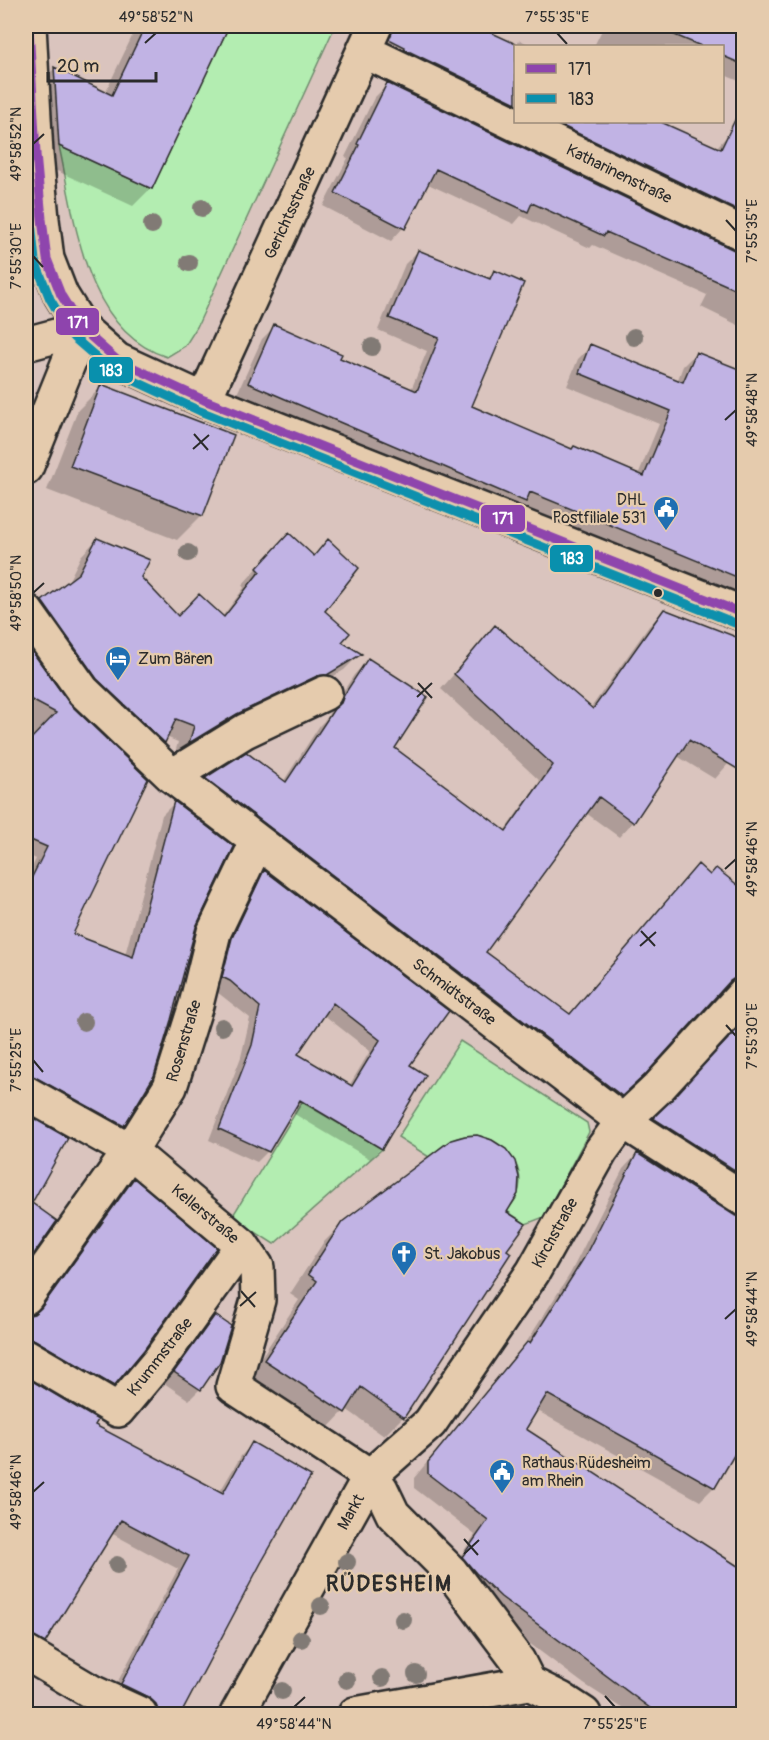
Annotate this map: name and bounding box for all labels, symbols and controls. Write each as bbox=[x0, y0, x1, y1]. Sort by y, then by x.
text: 49°58'52"N bbox=[119, 8, 193, 27]
text: 7°55'35"E bbox=[525, 8, 589, 27]
scale bar bbox=[48, 45, 156, 83]
legend bbox=[514, 45, 724, 123]
text: 20 m bbox=[57, 55, 99, 78]
text: 171 bbox=[568, 58, 592, 81]
text: 183 bbox=[568, 88, 594, 111]
text: 49°58'52"N bbox=[7, 107, 26, 181]
street label: Katharinenstraße bbox=[563, 140, 675, 208]
street label: Gerichtsstraße bbox=[260, 164, 320, 262]
text: 7°55'35"E bbox=[743, 199, 762, 263]
text: 7°55'30"E bbox=[7, 223, 26, 289]
line badge: 171 bbox=[55, 307, 100, 336]
text: 171 bbox=[68, 313, 88, 333]
line badge: 183 bbox=[88, 356, 134, 384]
text: 183 bbox=[99, 361, 123, 381]
text: 49°58'48"N bbox=[743, 373, 762, 447]
place label: DHL Postfiliale 531 bbox=[553, 490, 646, 528]
public building icon: DHL Postfiliale 531 bbox=[651, 494, 681, 532]
line badge: 171 bbox=[480, 504, 526, 533]
text: 171 bbox=[493, 509, 513, 529]
line badge: 183 bbox=[549, 544, 594, 573]
text: 183 bbox=[560, 549, 584, 569]
text: 49°58'50"N bbox=[7, 555, 26, 631]
unlabelled marker bbox=[652, 587, 664, 599]
hotel icon: Zum Bären bbox=[103, 644, 133, 682]
place label: Zum Bären bbox=[138, 649, 213, 669]
text: 49°58'46"N bbox=[743, 821, 762, 897]
street label: Schmidtstraße bbox=[408, 954, 500, 1030]
street label: Rosenstraße bbox=[162, 997, 206, 1084]
text: 7°55'30"E bbox=[743, 1003, 762, 1069]
text: 7°55'25"E bbox=[7, 1028, 26, 1092]
street label: Kellerstraße bbox=[167, 1180, 243, 1248]
street label: Kirchstraße bbox=[528, 1194, 583, 1272]
church icon: St. Jakobus bbox=[389, 1239, 419, 1277]
place label: St. Jakobus bbox=[424, 1244, 500, 1264]
text: 49°58'44"N bbox=[743, 1271, 762, 1347]
street label: Krummstraße bbox=[123, 1314, 197, 1400]
place label: Rathaus Rüdesheim am Rhein bbox=[522, 1453, 651, 1491]
text: 49°58'46"N bbox=[7, 1454, 26, 1530]
public building icon: Rathaus Rüdesheim am Rhein bbox=[487, 1457, 517, 1495]
street label: Markt bbox=[333, 1490, 369, 1533]
district label: RÜDESHEIM bbox=[326, 1570, 452, 1598]
text: 49°58'44"N bbox=[256, 1715, 332, 1734]
text: 7°55'25"E bbox=[583, 1715, 647, 1734]

